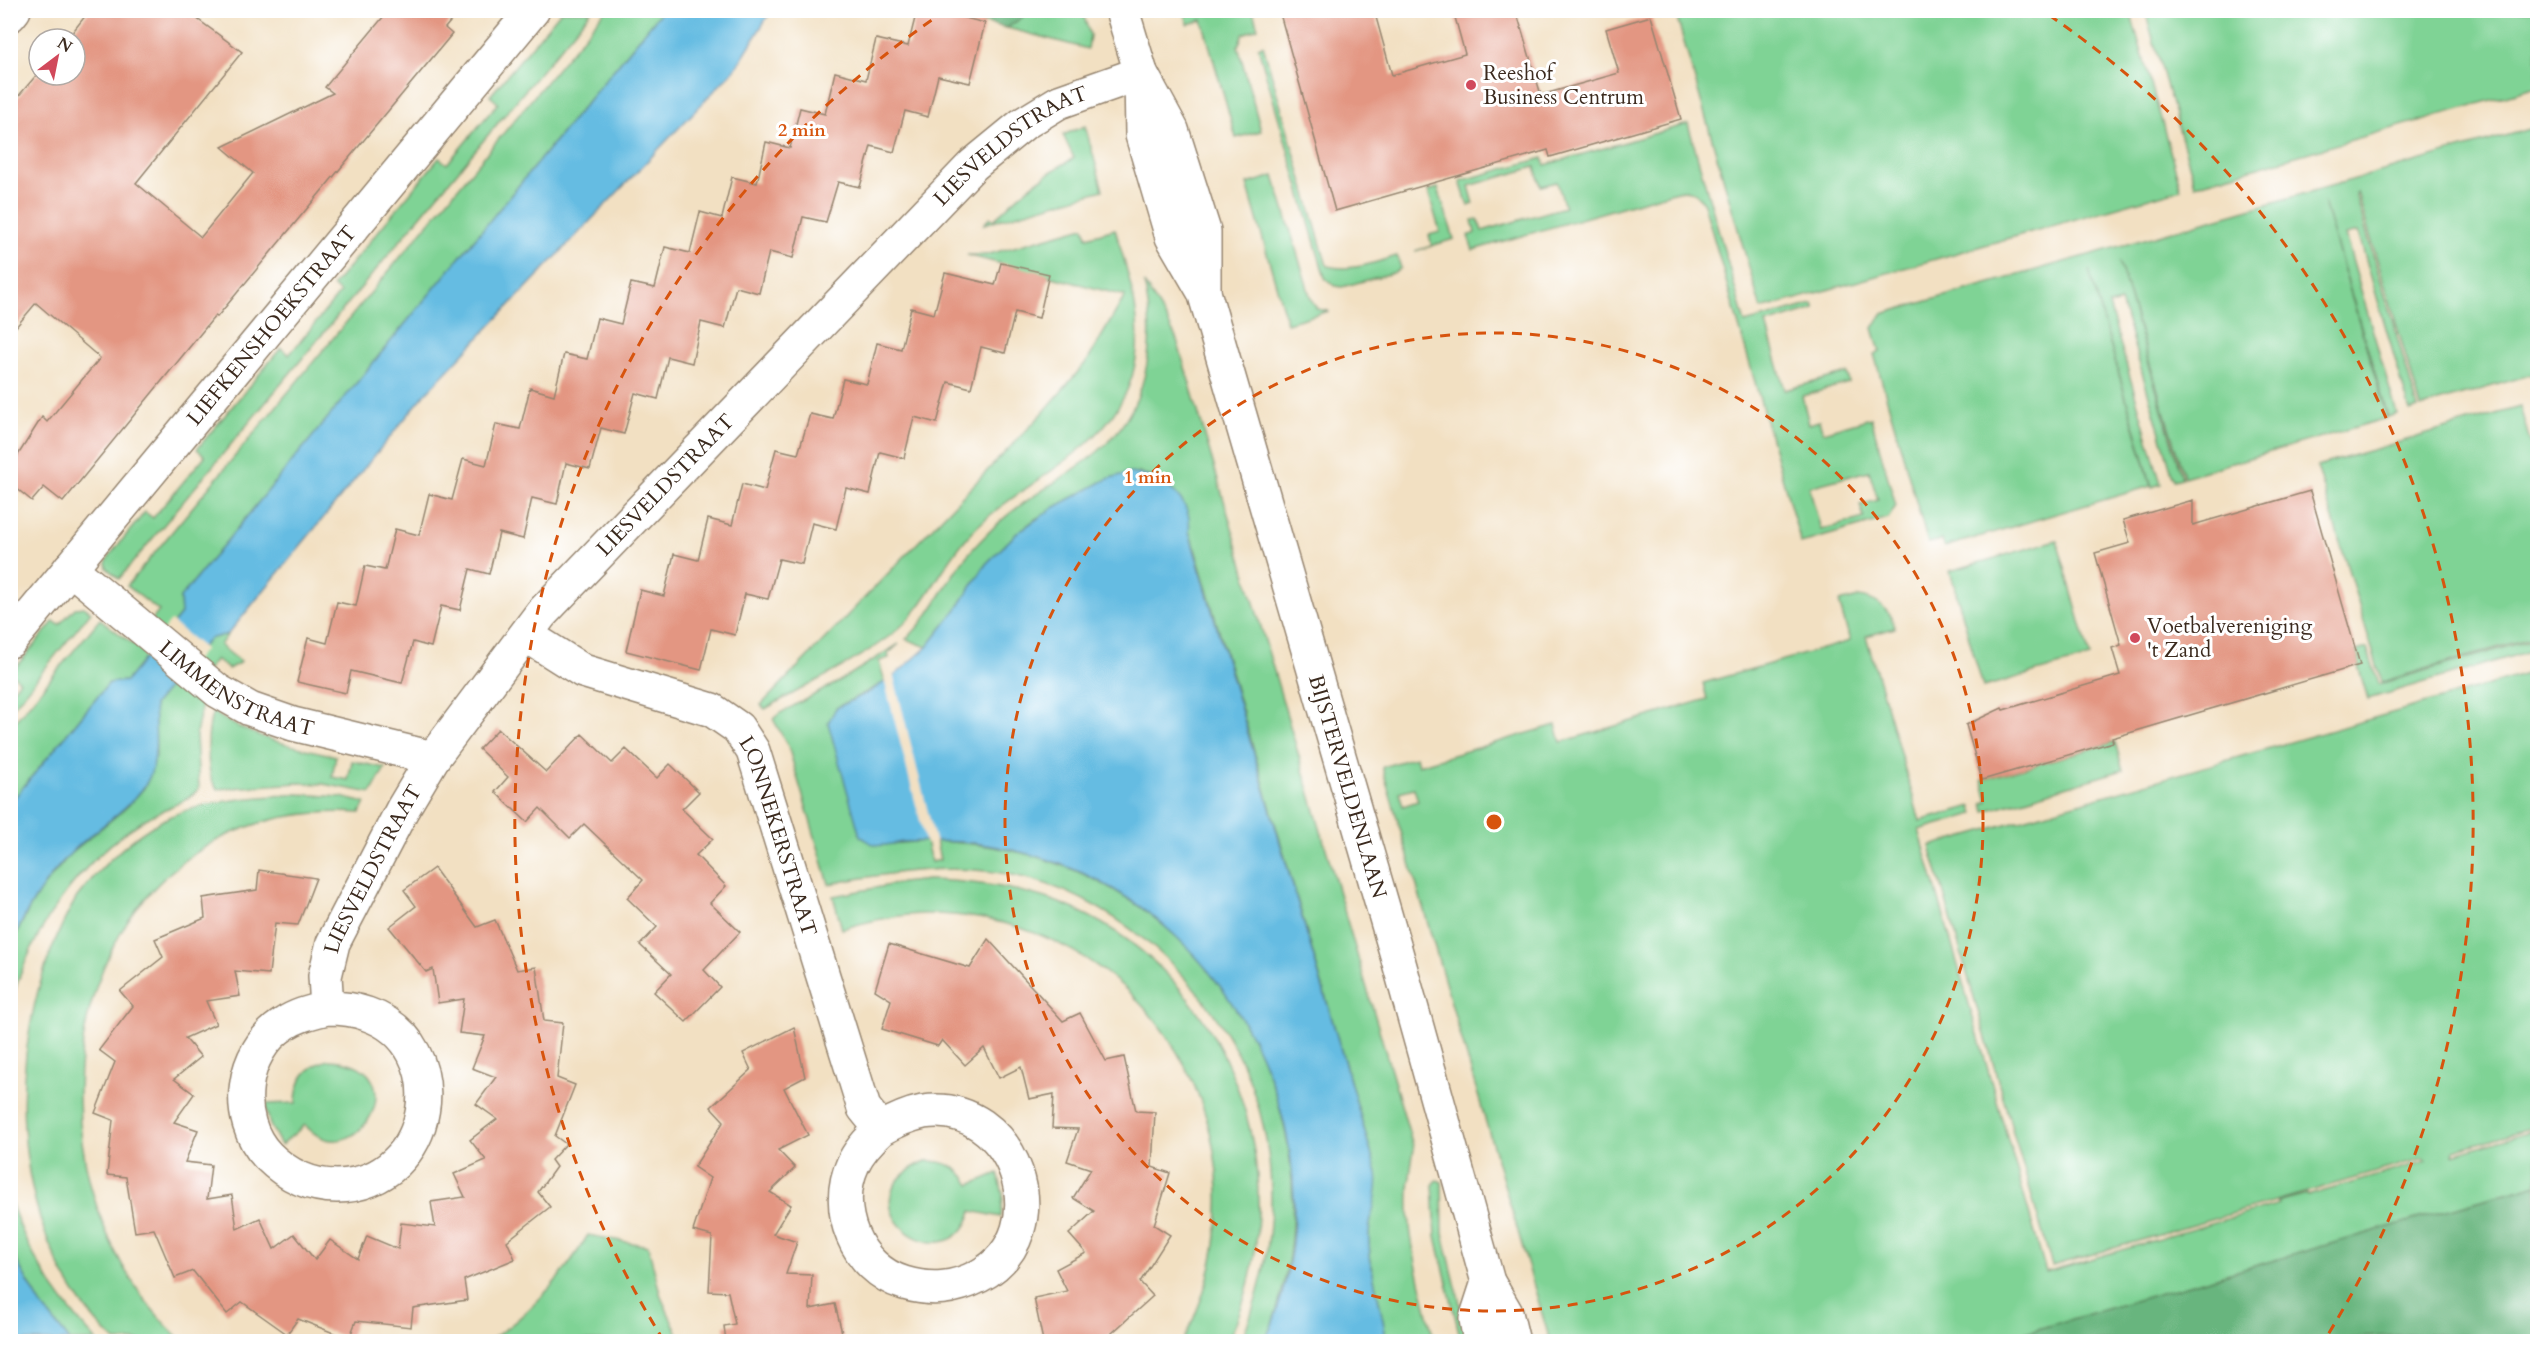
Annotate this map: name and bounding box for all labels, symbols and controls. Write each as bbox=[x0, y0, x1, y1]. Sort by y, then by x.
north arrow bbox=[27, 27, 87, 87]
text: N bbox=[53, 32, 76, 58]
place label: Reeshof Business Centrum bbox=[1483, 59, 1644, 112]
marker: Reeshof Business Centrum bbox=[1464, 78, 1478, 92]
street label: LIESVELDSTRAAT bbox=[927, 79, 1091, 212]
text: 2 min bbox=[778, 118, 826, 143]
street label: LIEFKENSHOEKSTRAAT bbox=[180, 219, 363, 432]
street label: LIESVELDSTRAAT bbox=[590, 407, 741, 562]
text: 1 min bbox=[1124, 465, 1172, 490]
place label: Voetbalvereniging 't Zand bbox=[2147, 612, 2312, 665]
marker: Voetbalvereniging 't Zand bbox=[2128, 631, 2142, 645]
street label: LIMMENSTRAAT bbox=[153, 633, 317, 743]
street label: BIJSTERVELDENLAAN bbox=[1302, 671, 1394, 902]
street label: LONNEKERSTRAAT bbox=[732, 730, 824, 940]
street label: LIESVELDSTRAAT bbox=[317, 779, 429, 956]
centre of rings bbox=[1484, 812, 1504, 832]

